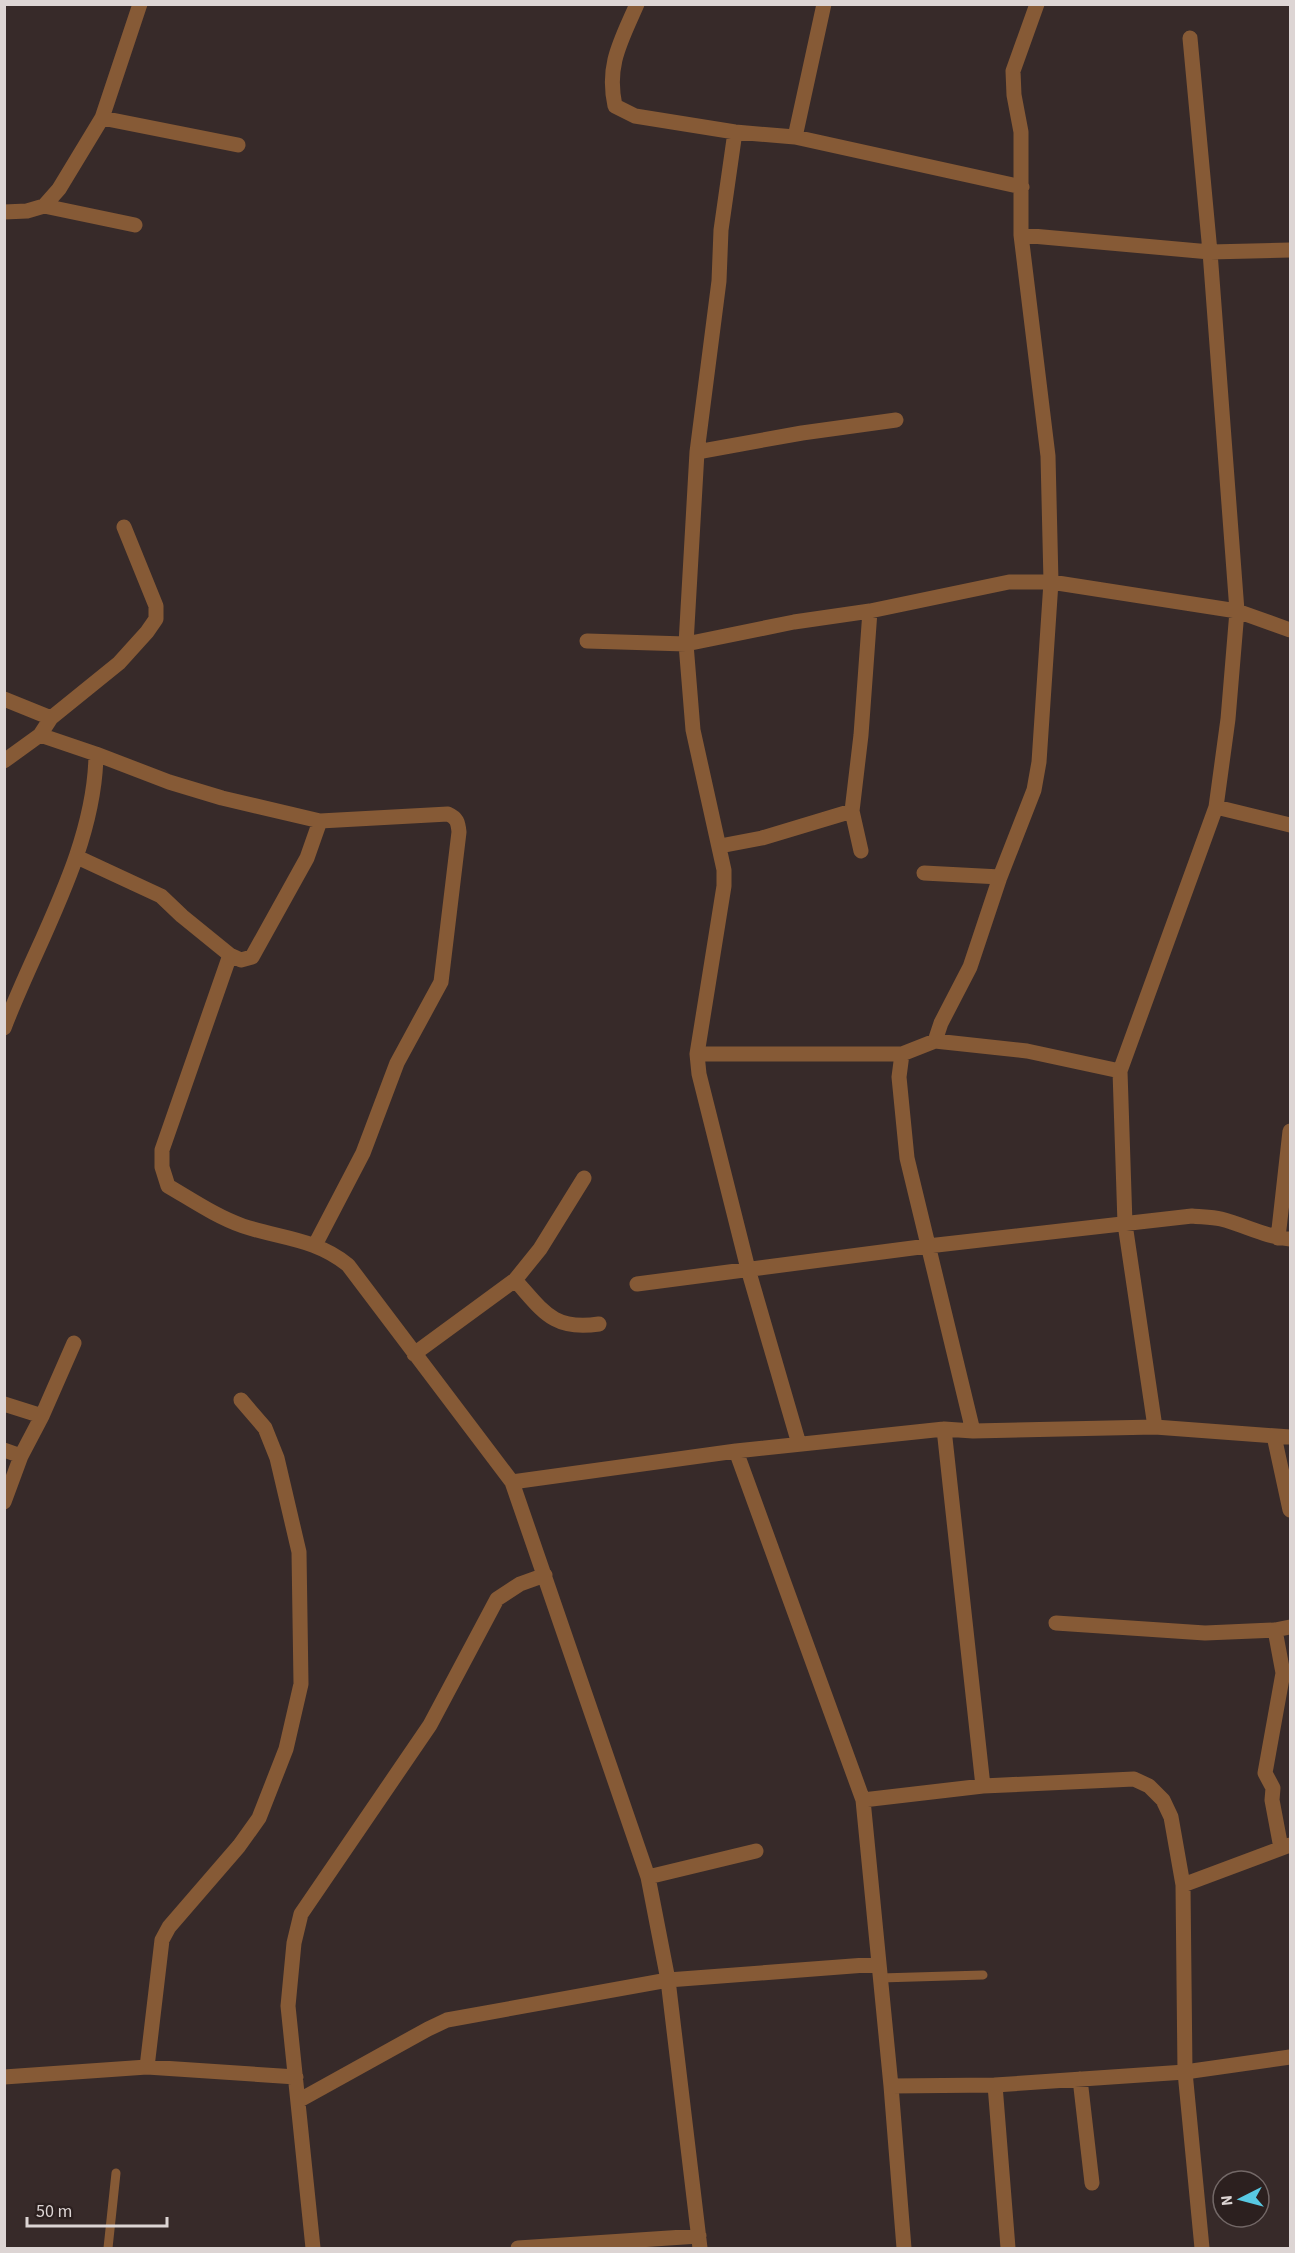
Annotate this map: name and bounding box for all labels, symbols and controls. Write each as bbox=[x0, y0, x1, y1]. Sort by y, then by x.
north arrow bbox=[1211, 2169, 1271, 2229]
scale bar bbox=[27, 2190, 166, 2228]
text: N bbox=[1216, 2194, 1239, 2207]
text: 50 m bbox=[36, 2199, 72, 2224]

